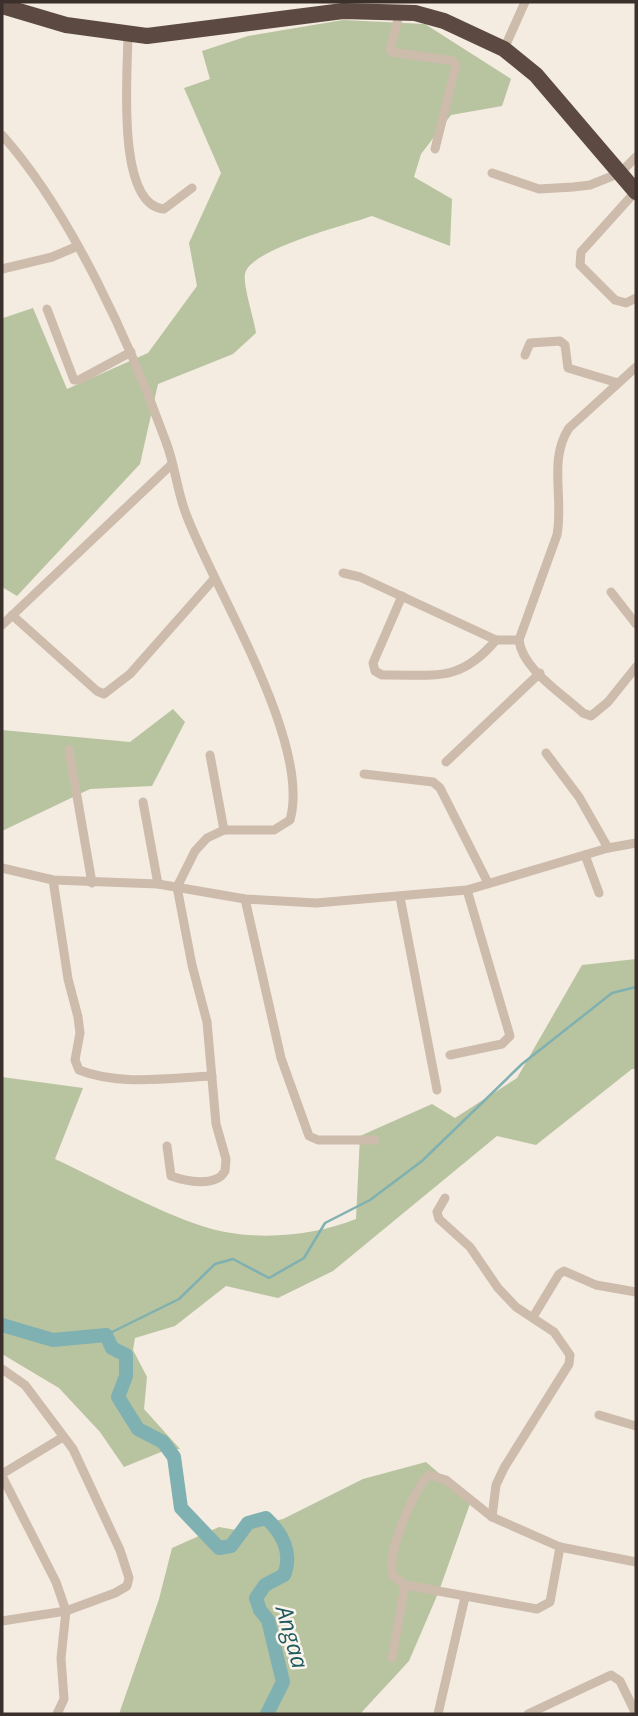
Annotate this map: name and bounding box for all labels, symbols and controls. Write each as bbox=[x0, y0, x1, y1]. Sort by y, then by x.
water label: Angaa bbox=[268, 1600, 317, 1672]

